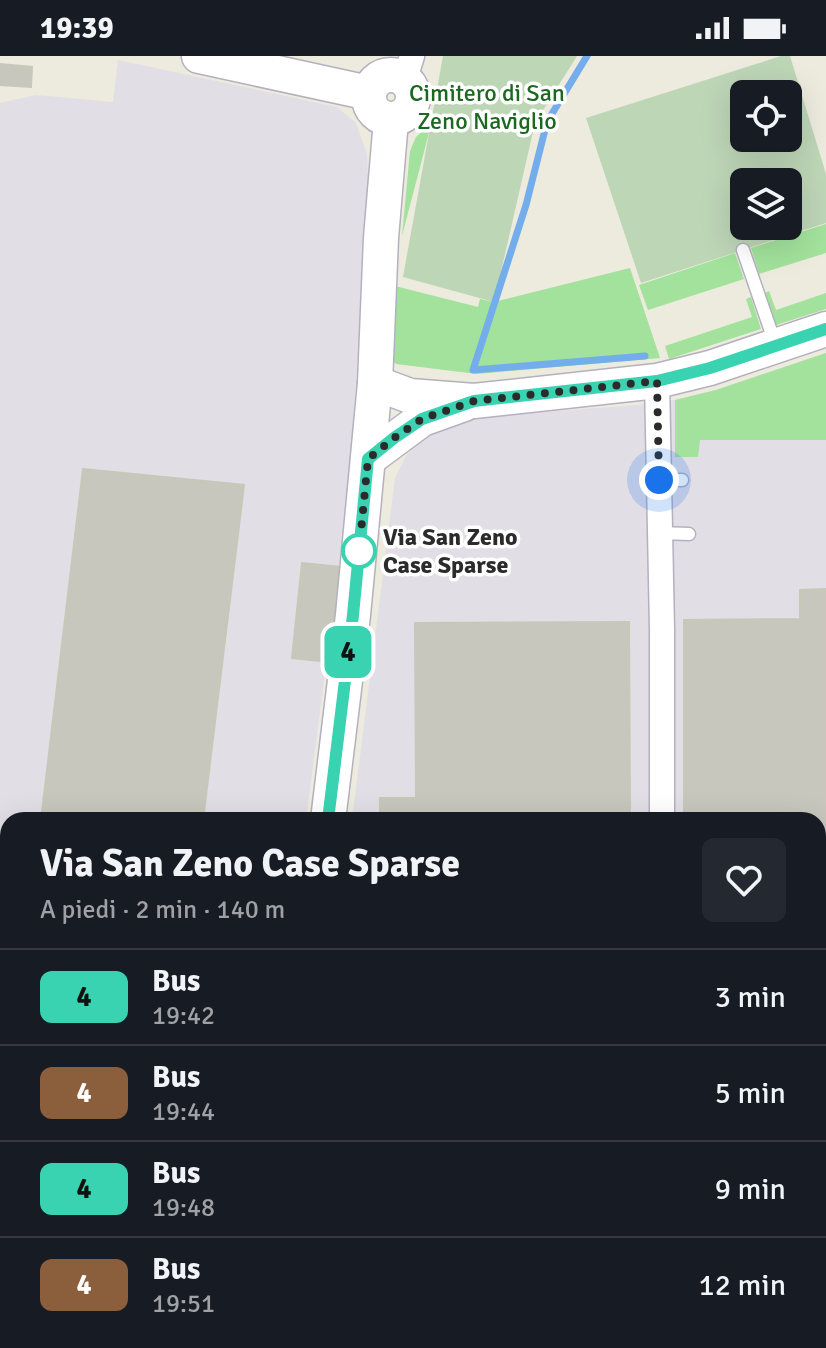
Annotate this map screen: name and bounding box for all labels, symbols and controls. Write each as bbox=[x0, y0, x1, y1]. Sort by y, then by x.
text: 19:39 bbox=[40, 10, 114, 47]
park label: Cimitero di San Zeno Naviglio bbox=[409, 78, 565, 136]
map controls bbox=[730, 80, 802, 240]
button: locate bbox=[730, 80, 802, 152]
button: layers bbox=[730, 168, 802, 240]
your location bbox=[639, 460, 679, 500]
place label: Via San Zeno Case Sparse bbox=[383, 522, 518, 580]
marker: Via San Zeno Case Sparse bbox=[342, 534, 376, 568]
line badge: 4 bbox=[322, 626, 374, 678]
text: 4 bbox=[340, 635, 356, 669]
button: heart bbox=[702, 838, 786, 922]
text: Via San Zeno Case Sparse bbox=[40, 840, 460, 887]
text: A piedi · 2 min · 140 m bbox=[40, 894, 285, 926]
text: Bus bbox=[152, 963, 200, 1000]
text: 3 min bbox=[715, 979, 786, 1016]
text: 4 bbox=[76, 980, 92, 1014]
text: 19:42 bbox=[152, 1000, 215, 1032]
text: Bus bbox=[152, 1059, 200, 1096]
text: 5 min bbox=[715, 1075, 786, 1112]
text: 4 bbox=[76, 1076, 92, 1110]
text: 19:44 bbox=[152, 1096, 215, 1128]
text: Bus bbox=[152, 1155, 200, 1192]
text: 9 min bbox=[715, 1171, 786, 1208]
text: 4 bbox=[76, 1172, 92, 1206]
text: 19:48 bbox=[152, 1192, 215, 1224]
text: Bus bbox=[152, 1251, 200, 1288]
text: 12 min bbox=[699, 1267, 786, 1304]
text: 4 bbox=[76, 1268, 92, 1302]
text: 19:51 bbox=[152, 1288, 215, 1320]

